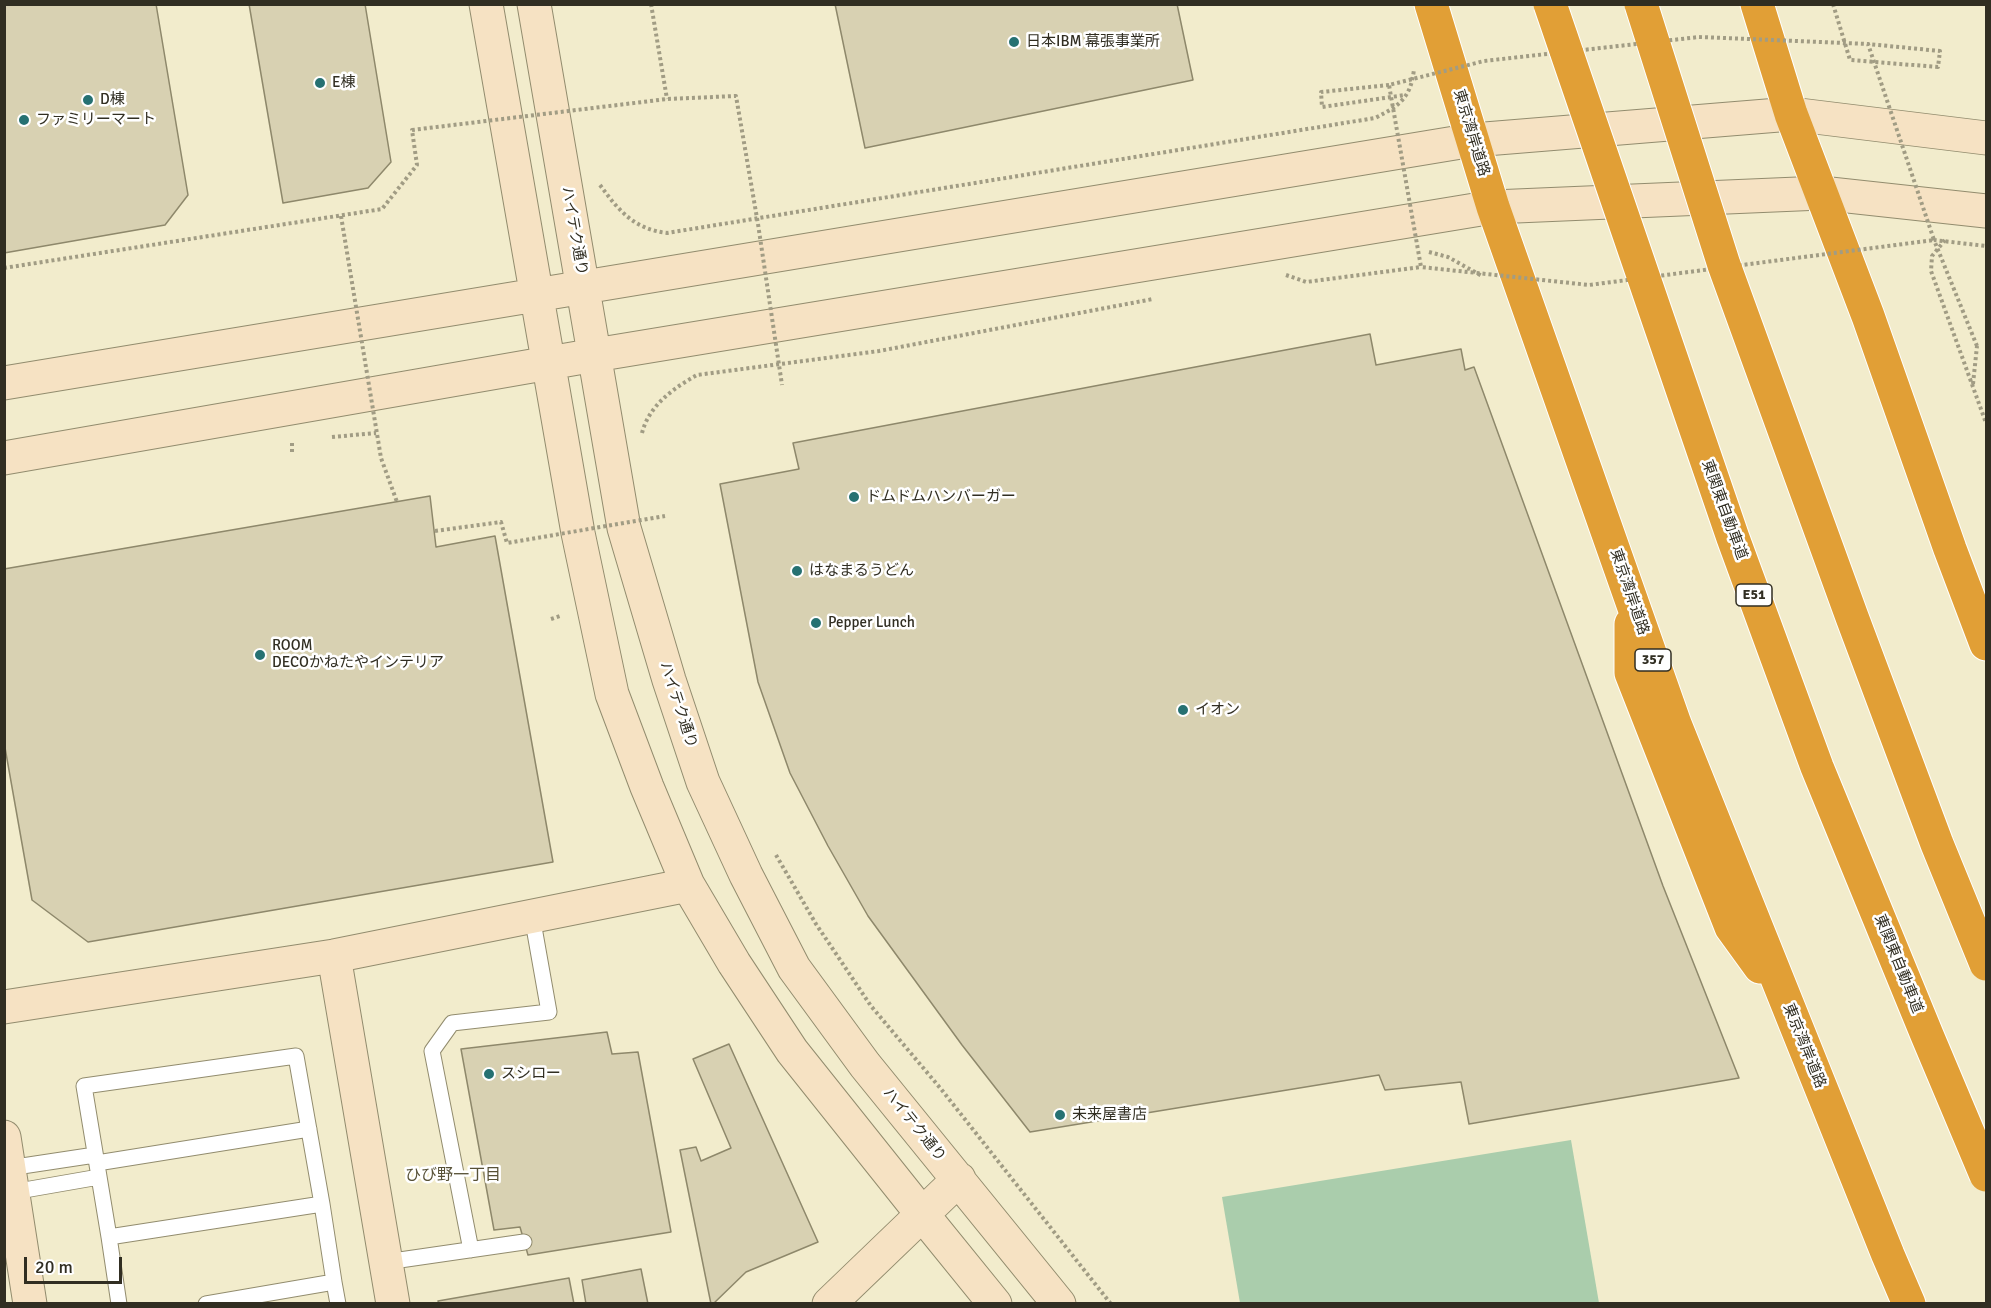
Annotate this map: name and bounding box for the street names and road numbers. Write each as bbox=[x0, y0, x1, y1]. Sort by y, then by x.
street label: 東京湾岸道路 bbox=[1449, 87, 1493, 179]
street label: ハイテク通り bbox=[557, 185, 591, 277]
street label: 東関東自動車道 bbox=[1698, 458, 1750, 562]
street label: 東京湾岸道路 bbox=[1606, 547, 1652, 637]
road number: E51 bbox=[1736, 584, 1772, 606]
road number: 357 bbox=[1635, 649, 1671, 671]
street label: ハイテク通り bbox=[656, 659, 700, 751]
street label: 東関東自動車道 bbox=[1870, 912, 1926, 1016]
street label: 東京湾岸道路 bbox=[1779, 1001, 1829, 1091]
street label: ハイテク通り bbox=[879, 1084, 949, 1166]

